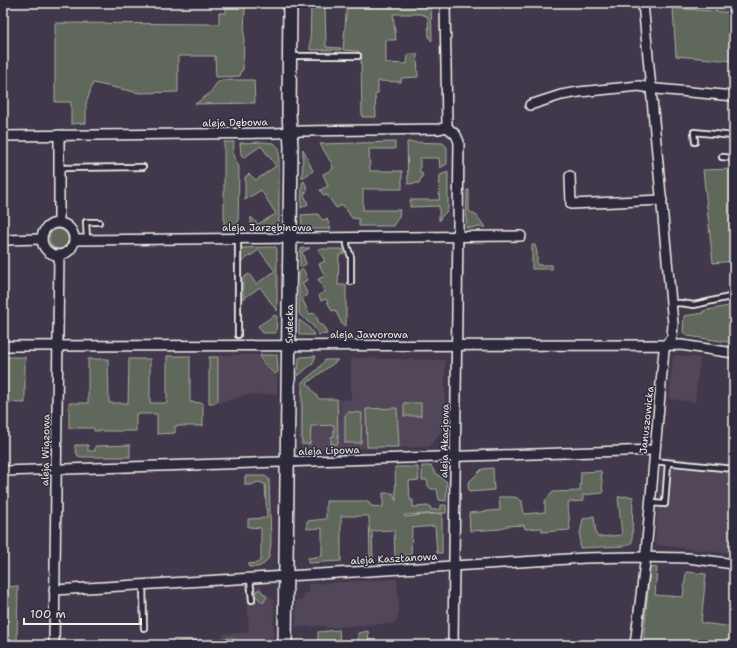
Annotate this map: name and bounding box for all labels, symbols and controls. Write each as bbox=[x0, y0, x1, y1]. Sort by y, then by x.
street label: aleja Dębowa bbox=[202, 115, 269, 130]
street label: aleja Jarzębinowa bbox=[222, 221, 313, 234]
street label: Sudecka bbox=[283, 303, 296, 344]
street label: aleja Jaworowa bbox=[330, 328, 409, 341]
street label: Januszowicka bbox=[636, 385, 657, 455]
street label: aleja Akacjowa bbox=[437, 403, 452, 478]
street label: aleja Wiązowa bbox=[38, 413, 53, 486]
street label: aleja Lipowa bbox=[298, 443, 361, 458]
street label: aleja Kasztanowa bbox=[350, 550, 439, 567]
scale bar bbox=[24, 600, 141, 626]
text: 100 m bbox=[30, 606, 66, 622]

